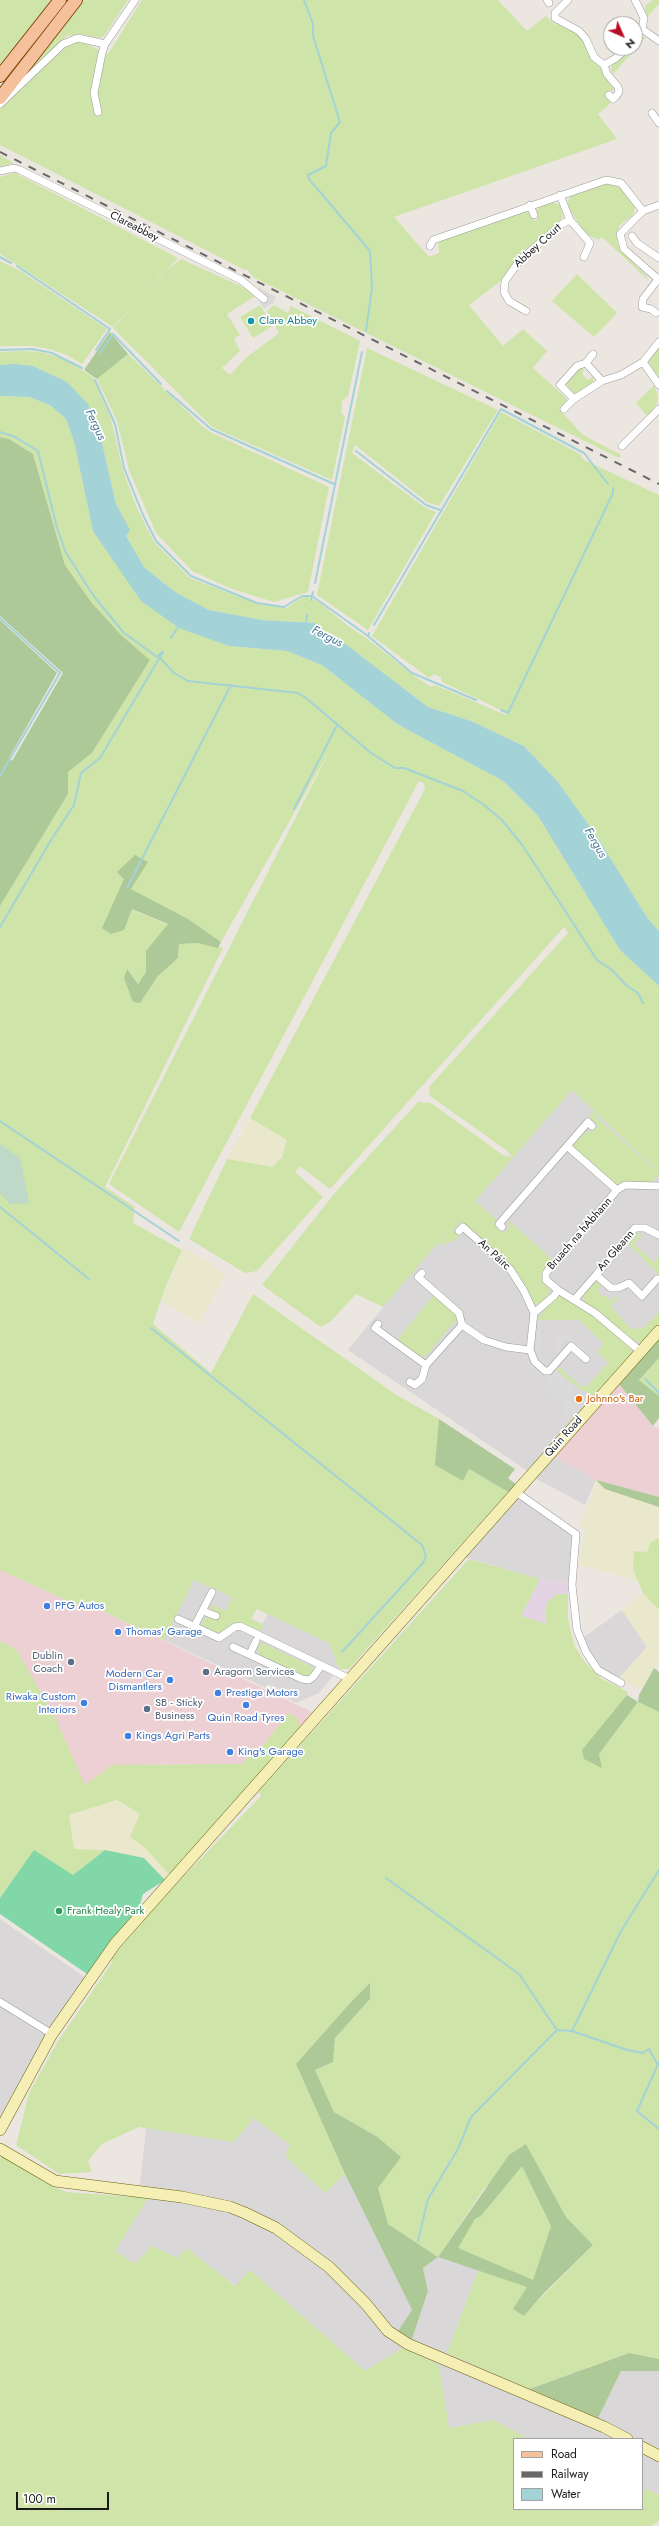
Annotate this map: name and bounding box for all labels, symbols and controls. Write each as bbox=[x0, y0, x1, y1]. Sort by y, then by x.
north arrow bbox=[603, 16, 643, 56]
text: N bbox=[622, 35, 640, 53]
street label: Clareabbey bbox=[107, 209, 161, 245]
street label: Abbey Court bbox=[512, 221, 564, 271]
place label: Clare Abbey bbox=[259, 314, 317, 328]
marker: Clare Abbey bbox=[246, 316, 256, 326]
water label: Fergus bbox=[82, 407, 108, 443]
water label: Fergus bbox=[309, 623, 345, 651]
water label: Fergus bbox=[581, 825, 609, 861]
street label: Bruach na hAbhann bbox=[545, 1195, 615, 1273]
street label: An Gleann bbox=[595, 1228, 637, 1274]
street label: An Páirc bbox=[475, 1237, 513, 1273]
place label: Johnno's Bar bbox=[587, 1392, 644, 1406]
marker: Johnno's Bar bbox=[574, 1394, 584, 1404]
street label: Quin Road bbox=[542, 1414, 586, 1460]
place label: PFG Autos bbox=[55, 1599, 104, 1613]
marker: PFG Autos bbox=[42, 1601, 52, 1611]
place label: Thomas' Garage bbox=[126, 1625, 202, 1639]
marker: Thomas' Garage bbox=[113, 1627, 123, 1637]
place label: Dublin Coach bbox=[32, 1649, 63, 1675]
marker: Dublin Coach bbox=[66, 1657, 76, 1667]
place label: Aragorn Services bbox=[214, 1665, 294, 1679]
place label: Modern Car Dismantlers bbox=[106, 1667, 162, 1693]
marker: Aragorn Services bbox=[201, 1667, 211, 1677]
marker: Modern Car Dismantlers bbox=[165, 1675, 175, 1685]
place label: Prestige Motors bbox=[226, 1686, 298, 1700]
marker: Prestige Motors bbox=[213, 1688, 223, 1698]
place label: Riwaka Custom Interiors bbox=[6, 1690, 76, 1716]
place label: SB - Sticky Business bbox=[155, 1696, 203, 1722]
marker: Riwaka Custom Interiors bbox=[79, 1698, 89, 1708]
marker: Quin Road Tyres bbox=[241, 1700, 251, 1710]
marker: SB - Sticky Business bbox=[142, 1704, 152, 1714]
place label: Quin Road Tyres bbox=[208, 1711, 284, 1725]
place label: Kings Agri Parts bbox=[136, 1729, 210, 1743]
marker: Kings Agri Parts bbox=[123, 1731, 133, 1741]
place label: King's Garage bbox=[238, 1745, 303, 1759]
marker: King's Garage bbox=[225, 1747, 235, 1757]
place label: Frank Healy Park bbox=[67, 1904, 144, 1918]
marker: Frank Healy Park bbox=[54, 1906, 64, 1916]
legend bbox=[513, 2438, 643, 2510]
text: Road bbox=[551, 2445, 577, 2463]
text: Railway bbox=[551, 2465, 589, 2483]
scale bar bbox=[18, 2484, 111, 2510]
text: Water bbox=[551, 2485, 581, 2503]
text: 100 m bbox=[23, 2490, 56, 2508]

